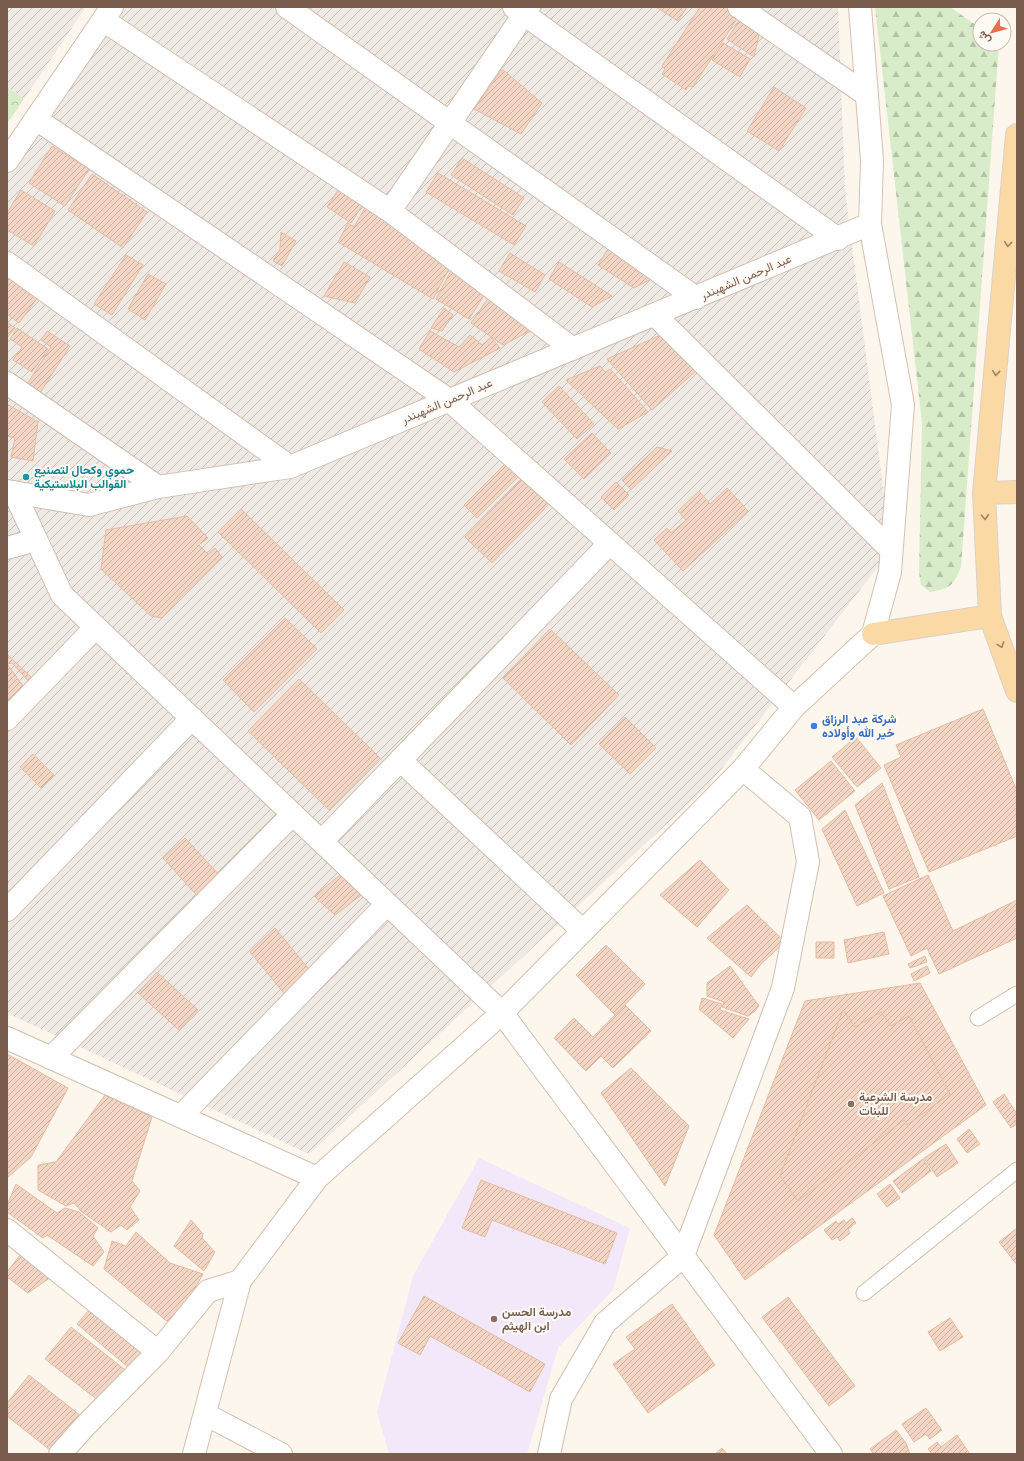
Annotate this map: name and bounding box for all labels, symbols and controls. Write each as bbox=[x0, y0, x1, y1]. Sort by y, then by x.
north arrow bbox=[972, 12, 1012, 52]
text: ش bbox=[975, 28, 993, 47]
one-way arrow bbox=[1004, 241, 1013, 247]
street label: عبد الرحمن الشهبندر bbox=[698, 252, 794, 304]
one-way arrow bbox=[991, 370, 1000, 376]
street label: عبد الرحمن الشهبندر bbox=[399, 376, 495, 428]
place label: حموي وكحال لتصنيع القوالب البلاستيكية bbox=[34, 463, 134, 492]
marker: حموي وكحال لتصنيع القوالب البلاستيكية bbox=[21, 472, 31, 482]
one-way arrow bbox=[981, 514, 990, 520]
one-way arrow bbox=[996, 641, 1004, 648]
place label: شركة عبد الرزاق خير الله وأولاده bbox=[822, 712, 897, 741]
marker: شركة عبد الرزاق خير الله وأولاده bbox=[809, 721, 819, 731]
place label: مدرسة الشرعية للبنات bbox=[859, 1090, 933, 1118]
marker: مدرسة الشرعية للبنات bbox=[846, 1099, 856, 1109]
place label: مدرسة الحسن ابن الهيثم bbox=[502, 1305, 572, 1334]
marker: مدرسة الحسن ابن الهيثم bbox=[489, 1314, 499, 1324]

